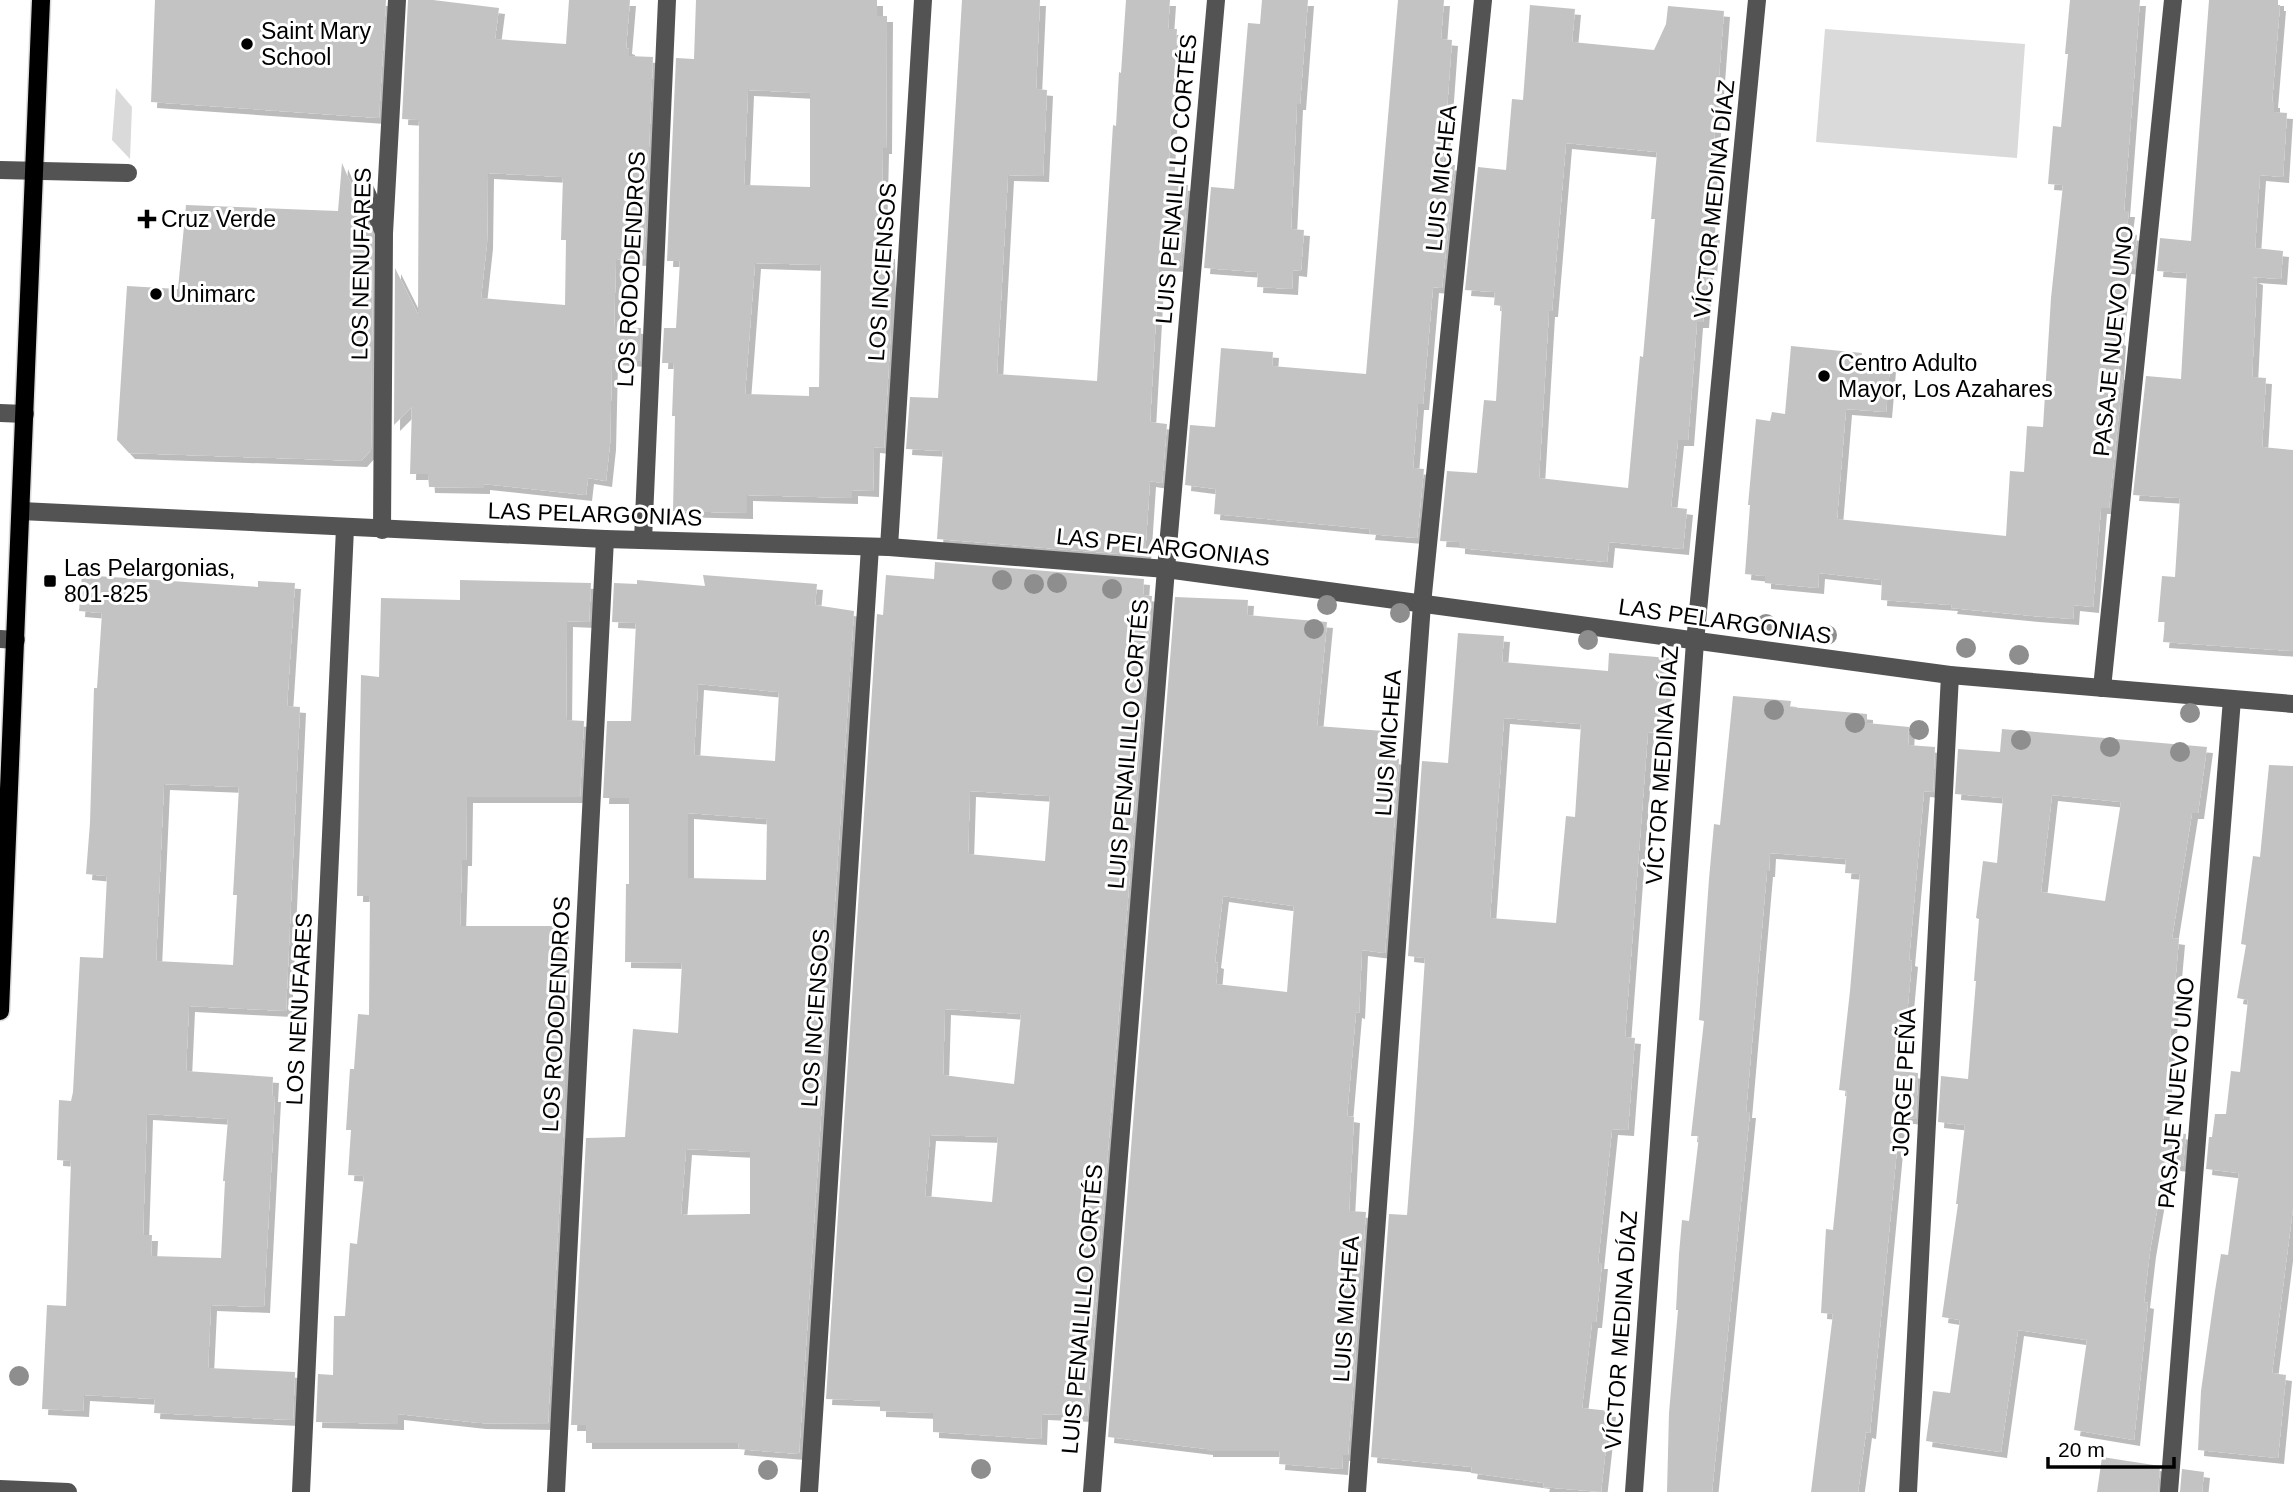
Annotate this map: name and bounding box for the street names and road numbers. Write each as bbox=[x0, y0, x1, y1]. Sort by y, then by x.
street label: LUIS PENAILILLO CORTÉS bbox=[1150, 33, 1202, 325]
street label: VÍCTOR MEDINA DÍAZ bbox=[1689, 78, 1739, 320]
street label: LUIS MICHEA bbox=[1420, 103, 1462, 252]
street label: LOS RODODENDROS bbox=[612, 150, 650, 388]
street label: LOS NENUFARES bbox=[346, 167, 376, 361]
street label: LOS INCIENSOS bbox=[863, 182, 901, 362]
street label: PASAJE NUEVO UNO bbox=[2088, 224, 2138, 458]
street label: LAS PELARGONIAS bbox=[487, 497, 703, 531]
street label: LAS PELARGONIAS bbox=[1055, 523, 1271, 571]
street label: LAS PELARGONIAS bbox=[1617, 593, 1833, 649]
street label: LUIS PENAILILLO CORTÉS bbox=[1102, 598, 1154, 890]
street label: VÍCTOR MEDINA DÍAZ bbox=[1641, 644, 1683, 886]
street label: LUIS MICHEA bbox=[1370, 668, 1406, 817]
street label: LOS RODODENDROS bbox=[537, 895, 575, 1133]
street label: LOS NENUFARES bbox=[281, 912, 317, 1106]
street label: LOS INCIENSOS bbox=[796, 928, 834, 1108]
street label: PASAJE NUEVO UNO bbox=[2153, 976, 2199, 1210]
street label: JORGE PEÑA bbox=[1887, 1007, 1921, 1157]
street label: LUIS PENAILILLO CORTÉS bbox=[1056, 1163, 1108, 1455]
street label: VÍCTOR MEDINA DÍAZ bbox=[1600, 1209, 1642, 1451]
street label: LUIS MICHEA bbox=[1328, 1234, 1364, 1383]

